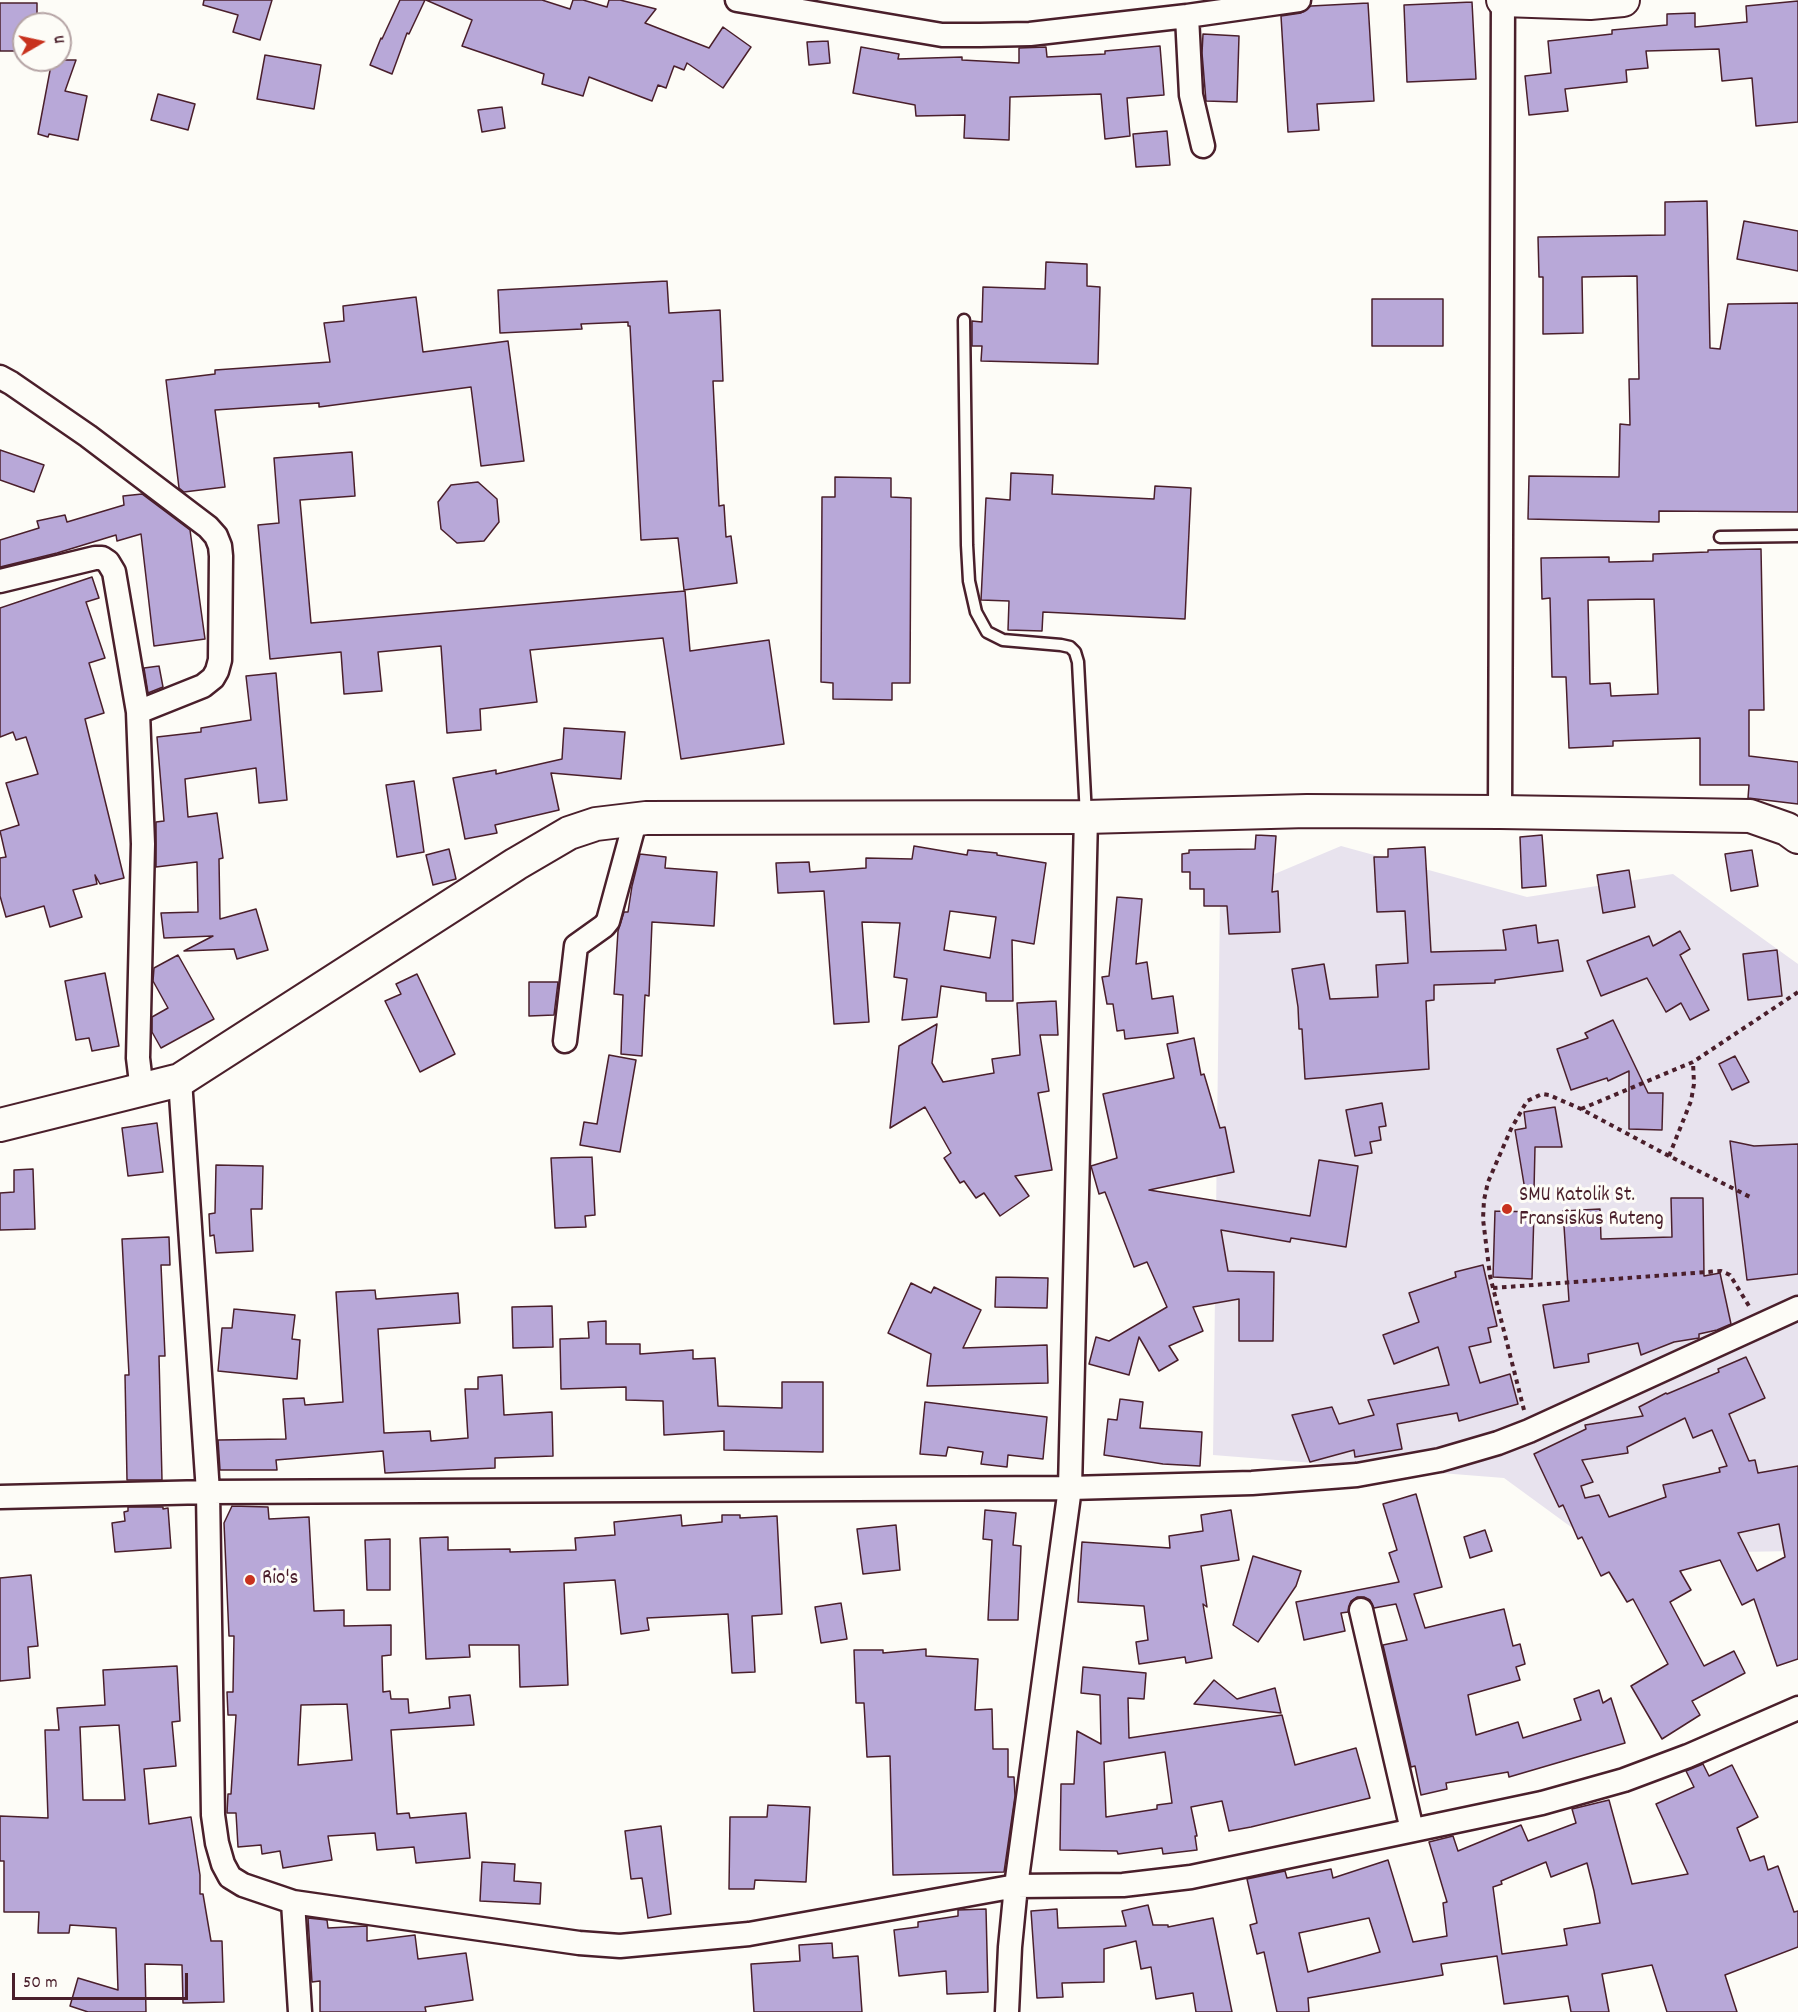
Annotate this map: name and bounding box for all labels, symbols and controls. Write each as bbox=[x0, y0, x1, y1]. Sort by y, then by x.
north arrow bbox=[12, 12, 72, 72]
text: U bbox=[46, 34, 70, 45]
place label: SMU Katolik St. Fransiskus Ruteng bbox=[1519, 1184, 1664, 1234]
marker: SMU Katolik St. Fransiskus Ruteng bbox=[1500, 1202, 1514, 1216]
place label: Rio's bbox=[262, 1567, 298, 1593]
marker: Rio's bbox=[243, 1573, 257, 1587]
scale bar bbox=[15, 1961, 190, 1999]
text: 50 m bbox=[23, 1971, 58, 1996]

